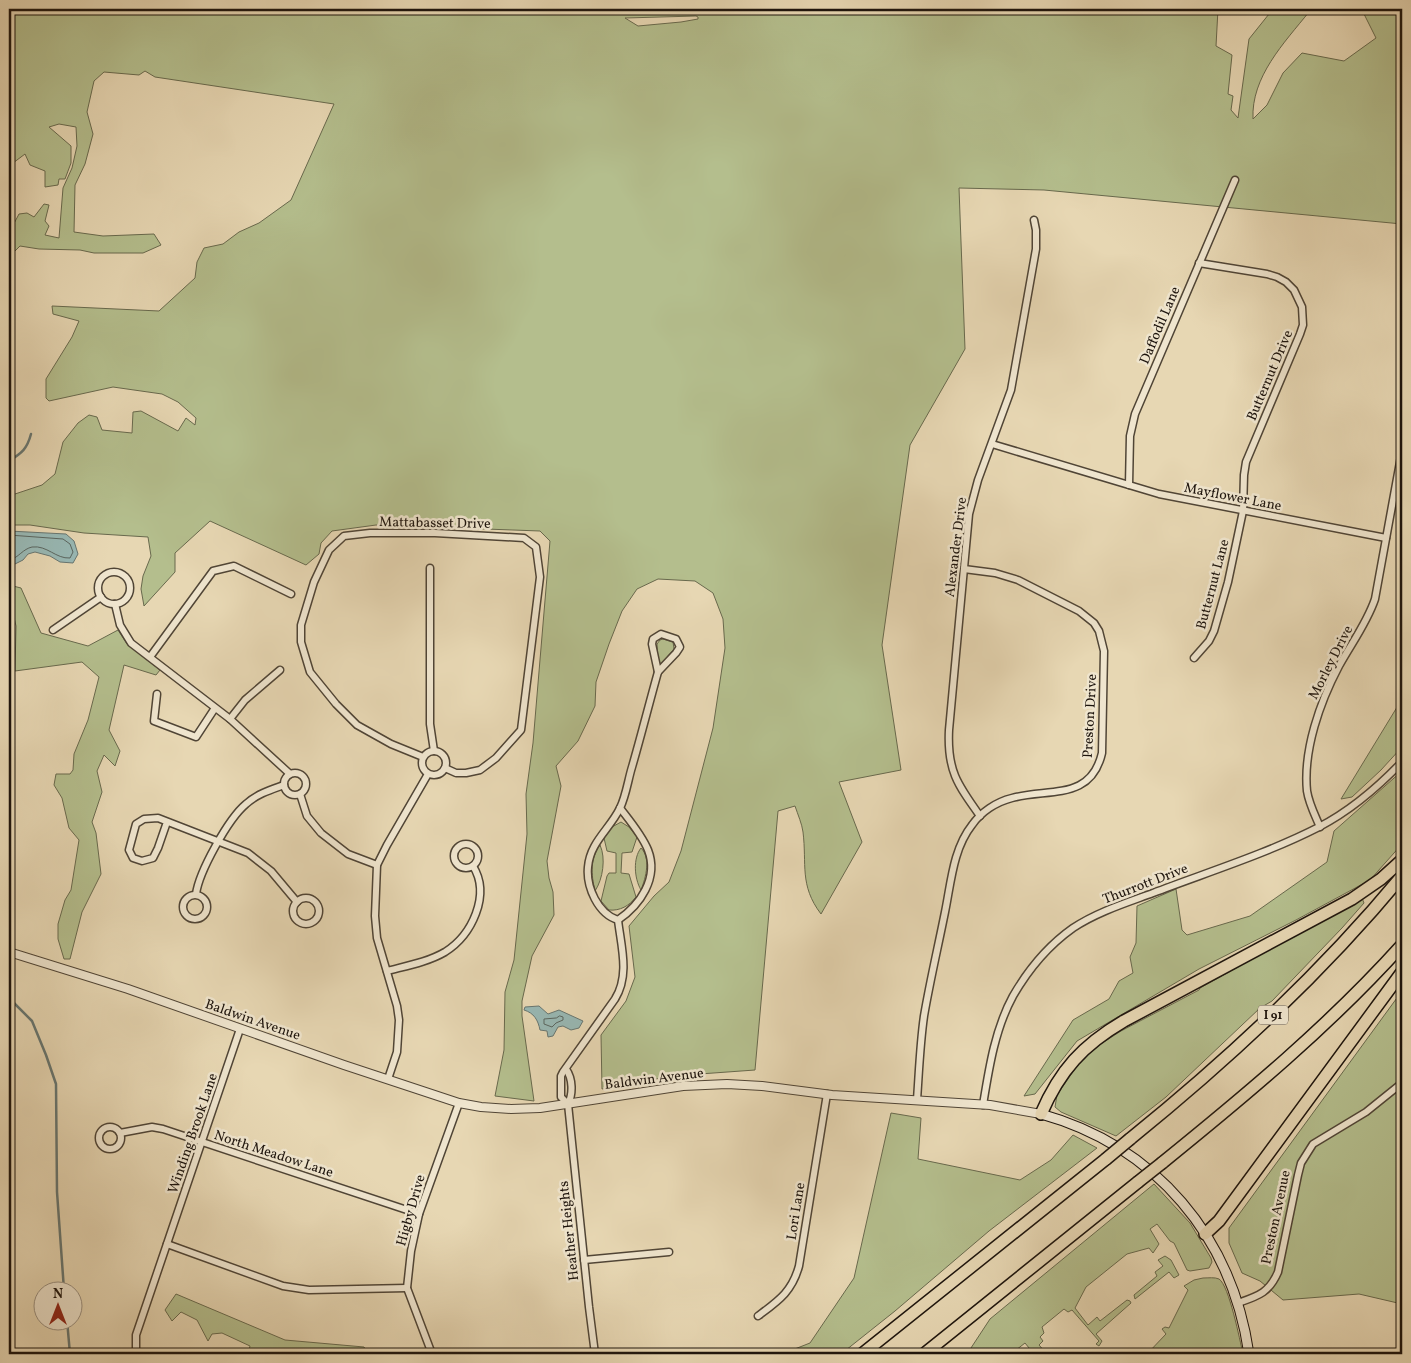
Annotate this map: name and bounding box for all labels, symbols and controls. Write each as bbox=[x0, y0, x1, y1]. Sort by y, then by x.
street label: Daffodil Lane bbox=[1135, 283, 1185, 367]
street label: Butternut Drive bbox=[1243, 327, 1298, 424]
street label: Mayflower Lane bbox=[1182, 479, 1283, 516]
street label: Alexander Drive bbox=[941, 496, 972, 598]
street label: Mattabasset Drive bbox=[379, 513, 491, 534]
street label: Butternut Lane bbox=[1192, 537, 1235, 631]
street label: Morley Drive bbox=[1305, 622, 1358, 703]
street label: Preston Drive bbox=[1079, 673, 1102, 759]
street label: Thurrott Drive bbox=[1100, 859, 1191, 909]
street label: Baldwin Avenue bbox=[202, 995, 303, 1046]
road number: I 91 bbox=[1258, 1006, 1288, 1024]
street label: Baldwin Avenue bbox=[604, 1064, 705, 1095]
street label: Winding Brook Lane bbox=[164, 1070, 223, 1196]
street label: North Meadow Lane bbox=[211, 1126, 336, 1183]
street label: Preston Avenue bbox=[1257, 1168, 1296, 1266]
street label: Higby Drive bbox=[392, 1172, 431, 1248]
street label: Heather Heights bbox=[555, 1180, 584, 1282]
street label: Lori Lane bbox=[783, 1181, 810, 1241]
north arrow bbox=[32, 1280, 82, 1330]
text: N bbox=[53, 1285, 63, 1304]

